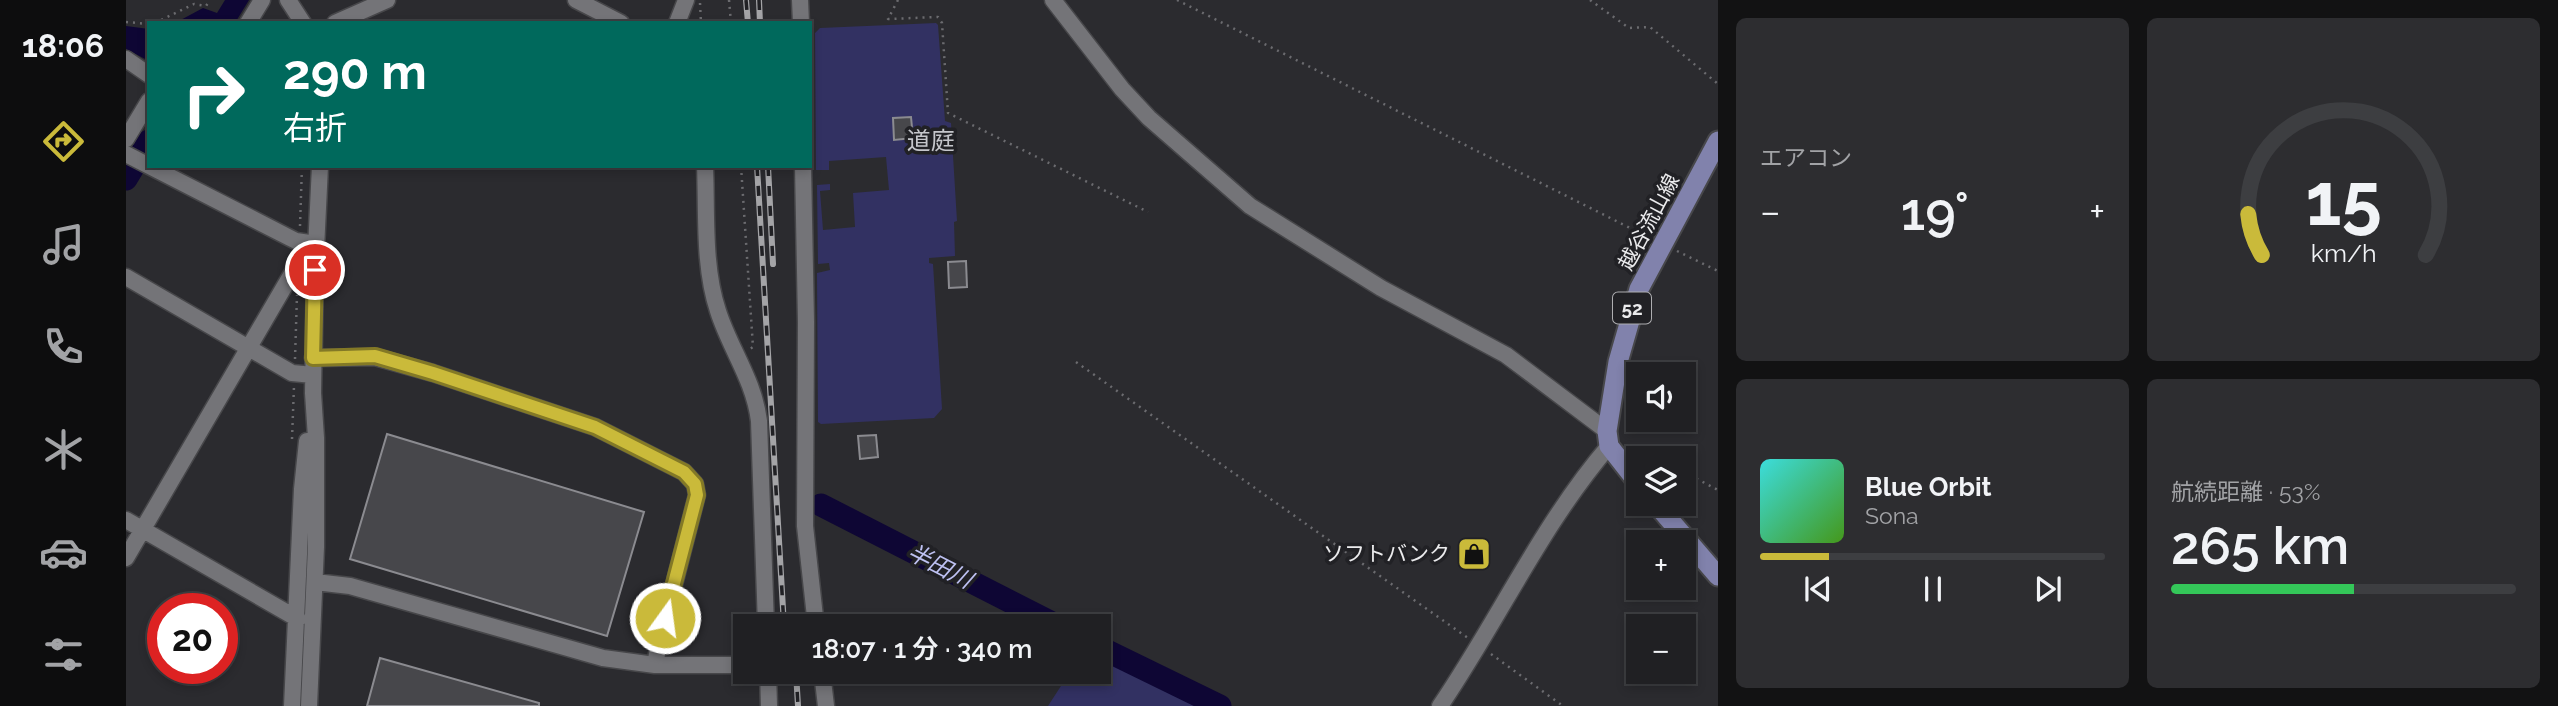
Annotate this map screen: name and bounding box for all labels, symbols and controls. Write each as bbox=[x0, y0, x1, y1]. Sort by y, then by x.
text: 18:06 bbox=[22, 27, 104, 64]
text: 290 m bbox=[283, 43, 427, 100]
icon: right bbox=[168, 49, 259, 140]
text: 右折 bbox=[283, 109, 347, 146]
icon: directions bbox=[39, 117, 88, 166]
district label: 道庭 bbox=[907, 126, 955, 155]
text: エアコン bbox=[1760, 144, 1852, 171]
text: 15 bbox=[2305, 158, 2382, 243]
street label: 越谷流山線 bbox=[1613, 170, 1684, 274]
text: 19° bbox=[1901, 181, 1969, 242]
text: − bbox=[1760, 189, 1780, 234]
text: + bbox=[2089, 189, 2105, 234]
icon: music bbox=[39, 220, 88, 269]
text: km/h bbox=[2311, 238, 2376, 268]
pin bbox=[285, 240, 345, 300]
icon: arrive bbox=[296, 251, 334, 289]
road number: 52 bbox=[1613, 292, 1651, 324]
icon: phone bbox=[39, 322, 88, 371]
map controls bbox=[1626, 362, 1696, 684]
button: sound bbox=[1626, 362, 1696, 432]
icon: climate bbox=[39, 425, 88, 474]
button: layers bbox=[1626, 446, 1696, 516]
text: Blue Orbit bbox=[1865, 472, 1992, 502]
text: 航続距離 · 53% bbox=[2171, 478, 2320, 505]
text: Sona bbox=[1865, 502, 1919, 529]
text: 265 km bbox=[2171, 515, 2349, 576]
icon: car bbox=[39, 528, 88, 577]
button: + bbox=[1626, 530, 1696, 600]
shop icon: ソフトバンク bbox=[1455, 535, 1493, 573]
water label: 半田川 bbox=[903, 538, 980, 595]
place label: ソフトバンク bbox=[1323, 541, 1450, 566]
icon: previous bbox=[1799, 570, 1837, 608]
icon: pause bbox=[1914, 570, 1952, 608]
icon: next bbox=[2029, 570, 2067, 608]
position arrow bbox=[628, 581, 702, 655]
speed limit sign: 20 bbox=[147, 593, 238, 684]
button: − bbox=[1626, 614, 1696, 684]
icon: filters bbox=[39, 630, 88, 679]
text: 18:07 · 1 分 · 340 m bbox=[812, 634, 1032, 664]

